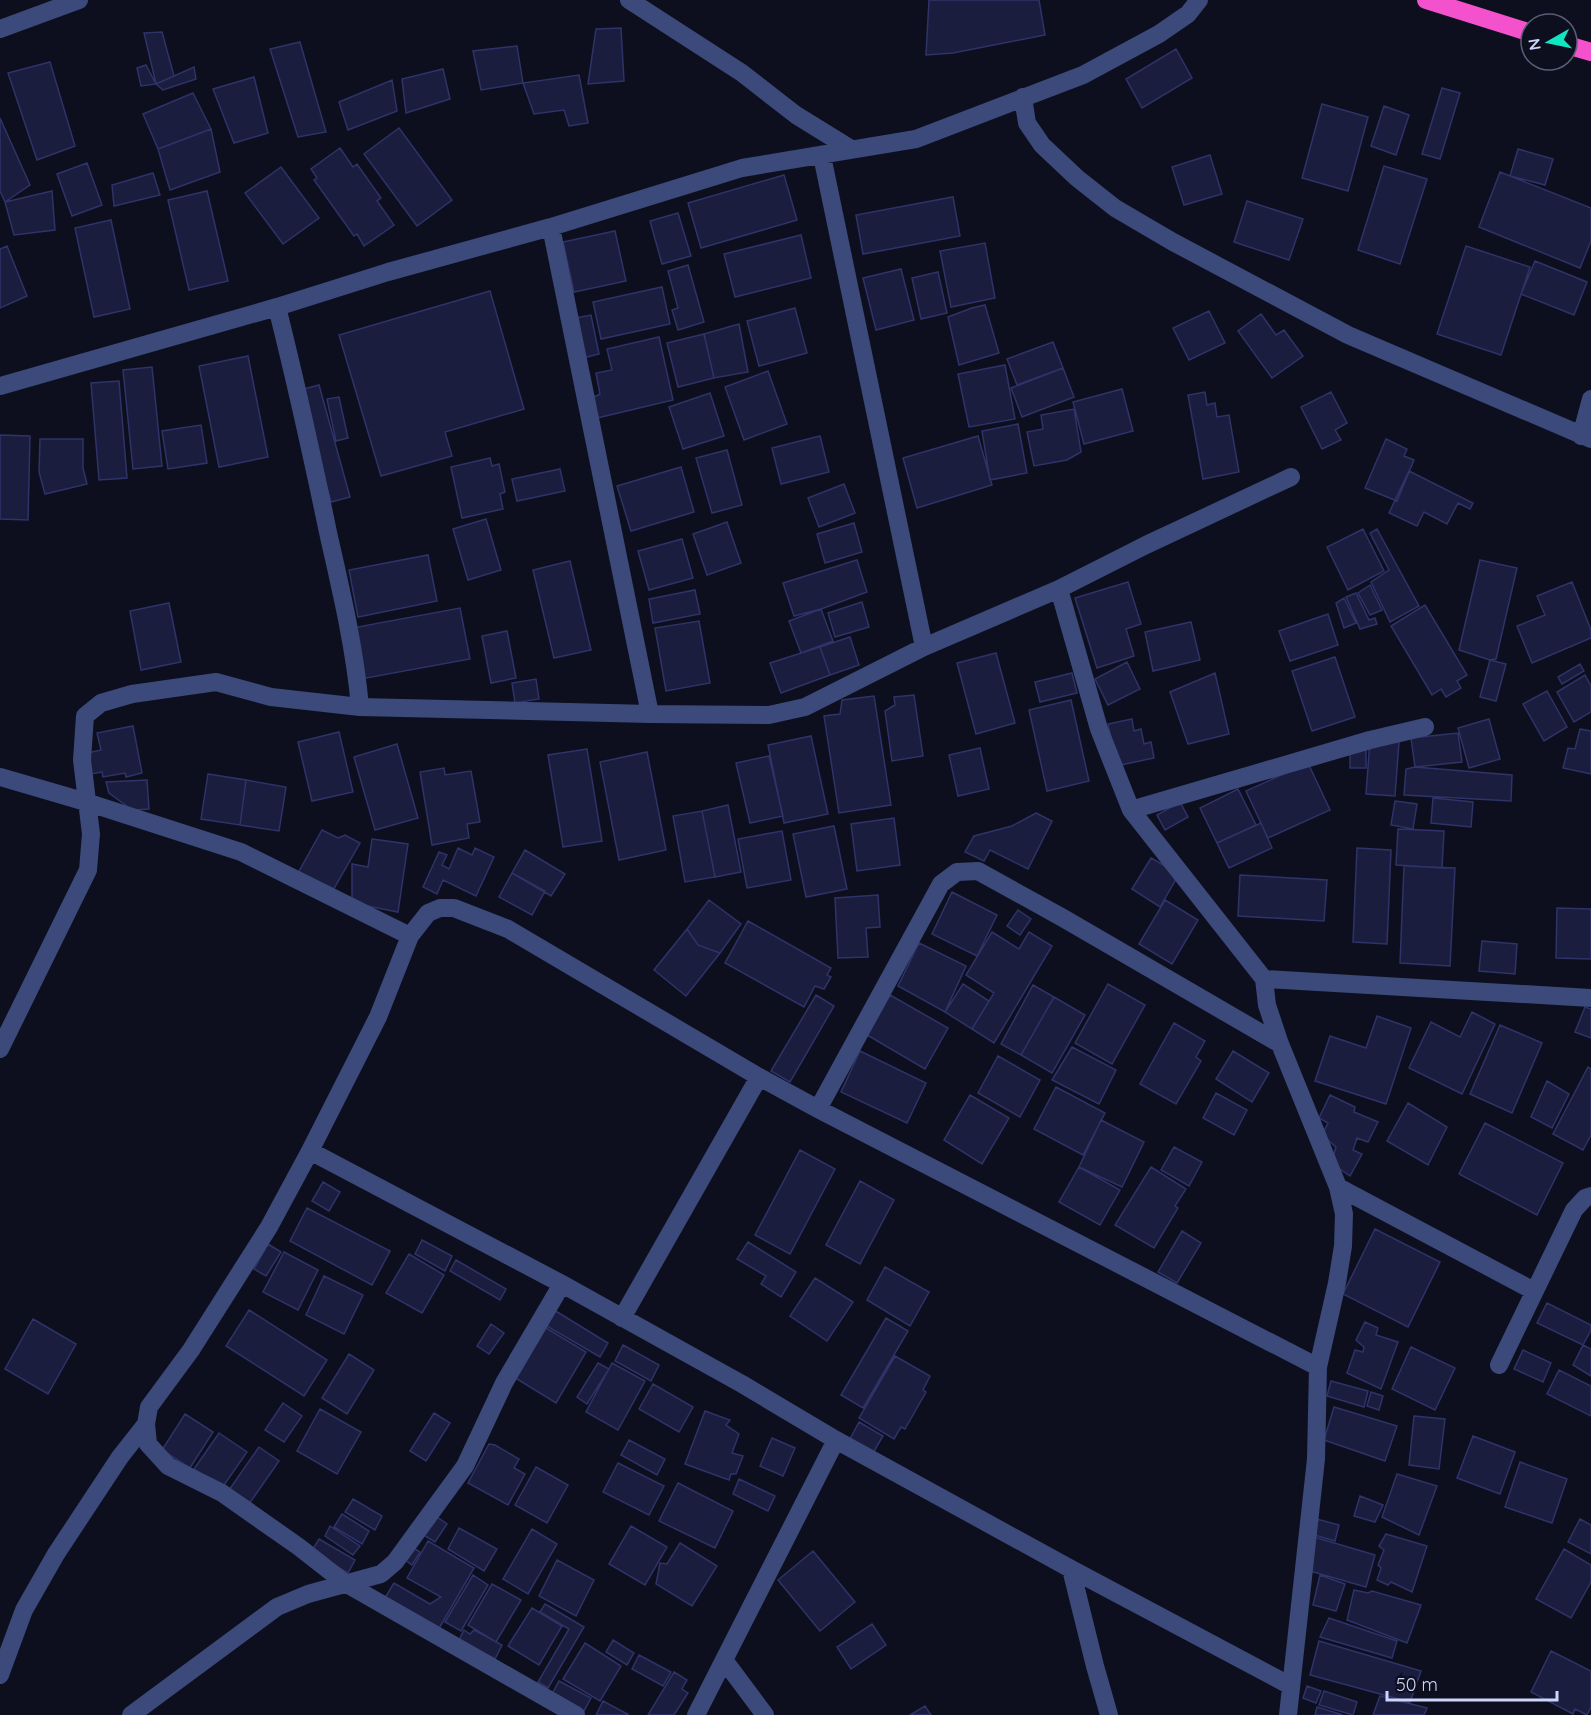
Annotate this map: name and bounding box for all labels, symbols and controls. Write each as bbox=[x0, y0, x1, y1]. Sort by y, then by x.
north arrow bbox=[1519, 12, 1579, 72]
text: N bbox=[1523, 37, 1545, 52]
scale bar bbox=[1387, 1664, 1556, 1702]
text: 50 m bbox=[1396, 1673, 1438, 1696]

